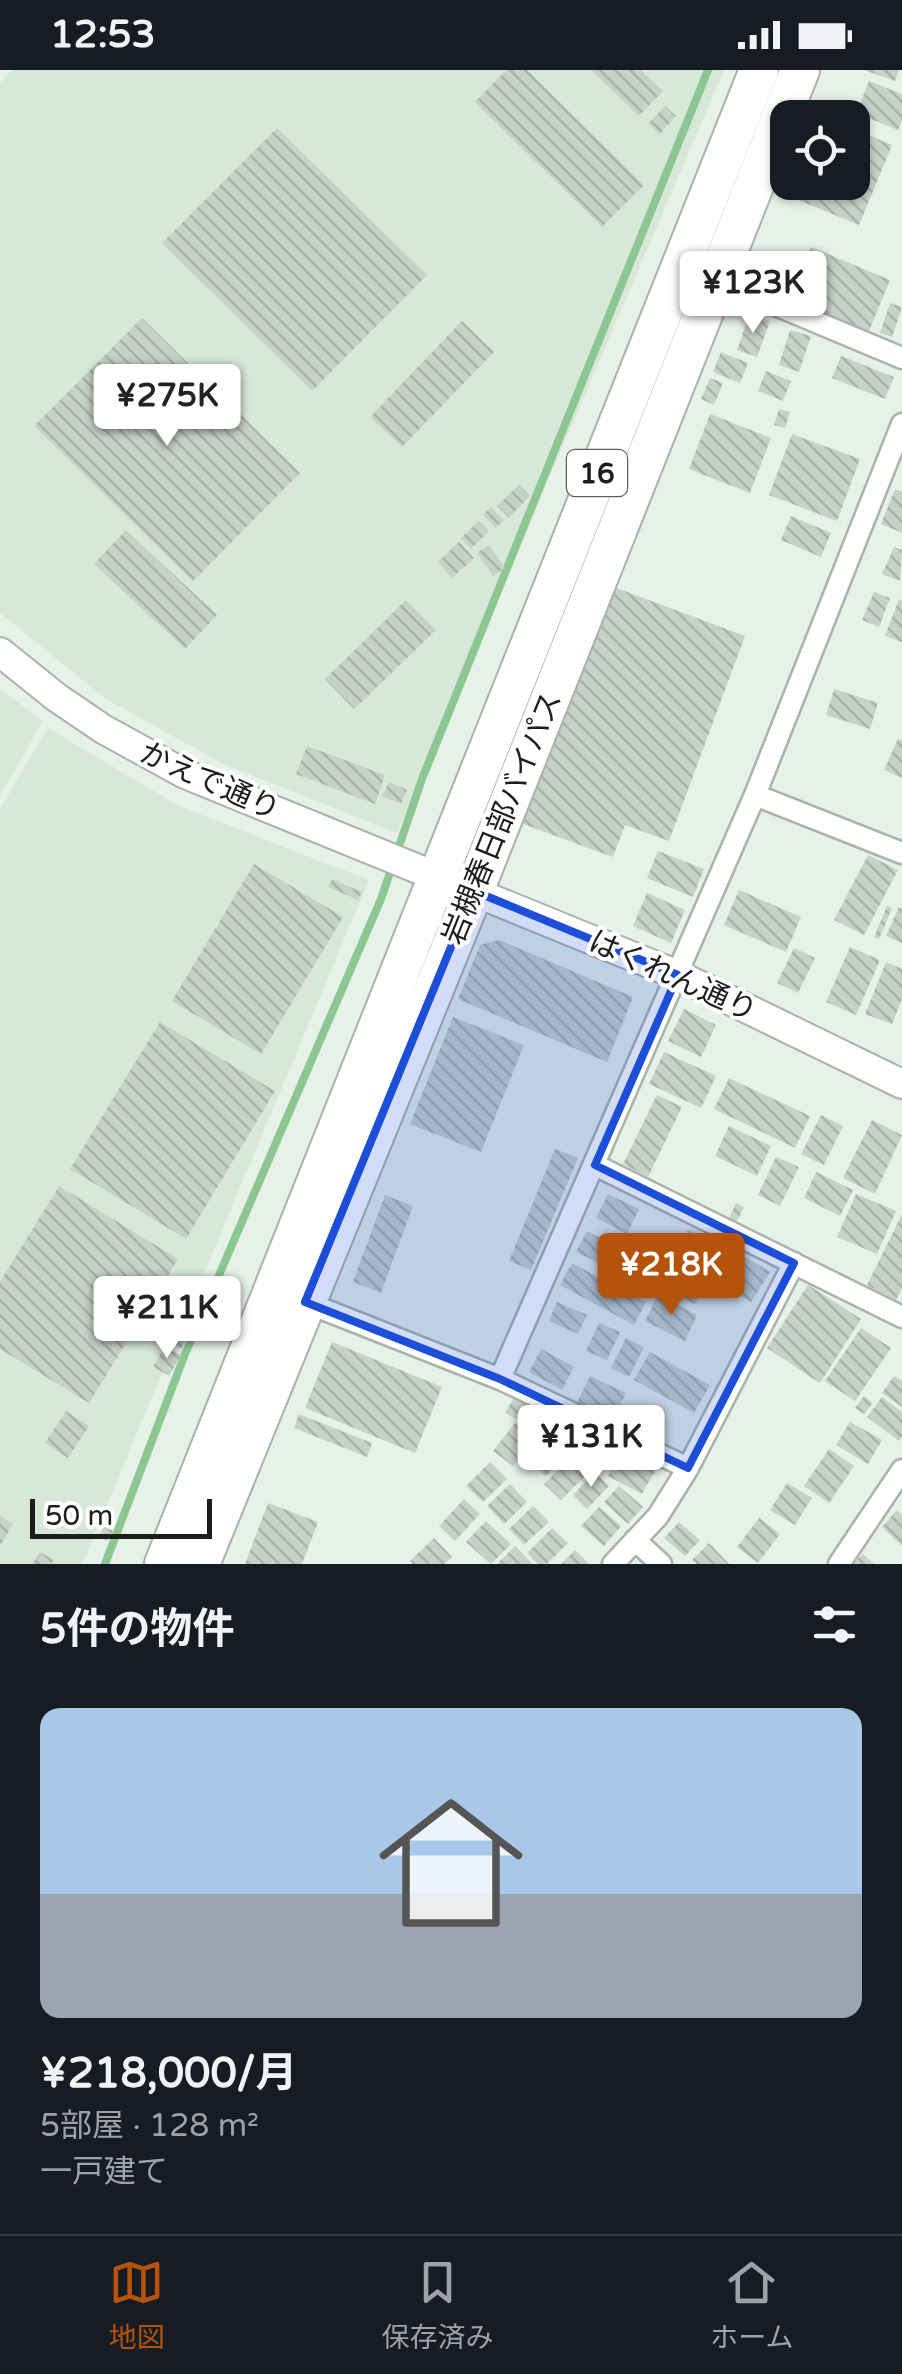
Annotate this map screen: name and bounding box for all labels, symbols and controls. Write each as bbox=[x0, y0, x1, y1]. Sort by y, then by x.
text: 12:53 bbox=[50, 12, 155, 58]
map controls bbox=[770, 100, 870, 200]
button: locate bbox=[770, 100, 870, 200]
pin: ¥123K bbox=[683, 251, 823, 336]
text: ¥123K bbox=[702, 264, 804, 302]
pin: ¥275K bbox=[97, 364, 237, 449]
text: ¥275K bbox=[116, 377, 218, 415]
road number: 16 bbox=[567, 450, 627, 496]
street label: 岩槻春日部バイパス bbox=[435, 686, 570, 950]
street label: かえで通り bbox=[134, 734, 285, 829]
street label: はくれん通り bbox=[583, 923, 763, 1030]
pin: ¥218K bbox=[601, 1233, 741, 1318]
text: ¥218K bbox=[620, 1246, 722, 1284]
pin: ¥211K bbox=[97, 1276, 237, 1361]
text: ¥211K bbox=[116, 1289, 218, 1327]
pin: ¥131K bbox=[521, 1405, 661, 1490]
text: ¥131K bbox=[540, 1418, 642, 1456]
scale bar bbox=[30, 1494, 212, 1538]
text: 50 m bbox=[45, 1499, 113, 1533]
icon: filters bbox=[807, 1597, 862, 1652]
text: 5件の物件 bbox=[40, 1604, 234, 1655]
icon: home bbox=[361, 1773, 541, 1953]
text: ¥218,000/月 bbox=[40, 2048, 297, 2099]
text: 5部屋 · 128 m² bbox=[40, 2107, 259, 2145]
text: 一戸建て bbox=[40, 2153, 168, 2191]
tab: 地図 bbox=[108, 2255, 164, 2355]
tab: 保存済み bbox=[381, 2255, 493, 2355]
tab: ホーム bbox=[710, 2255, 794, 2355]

